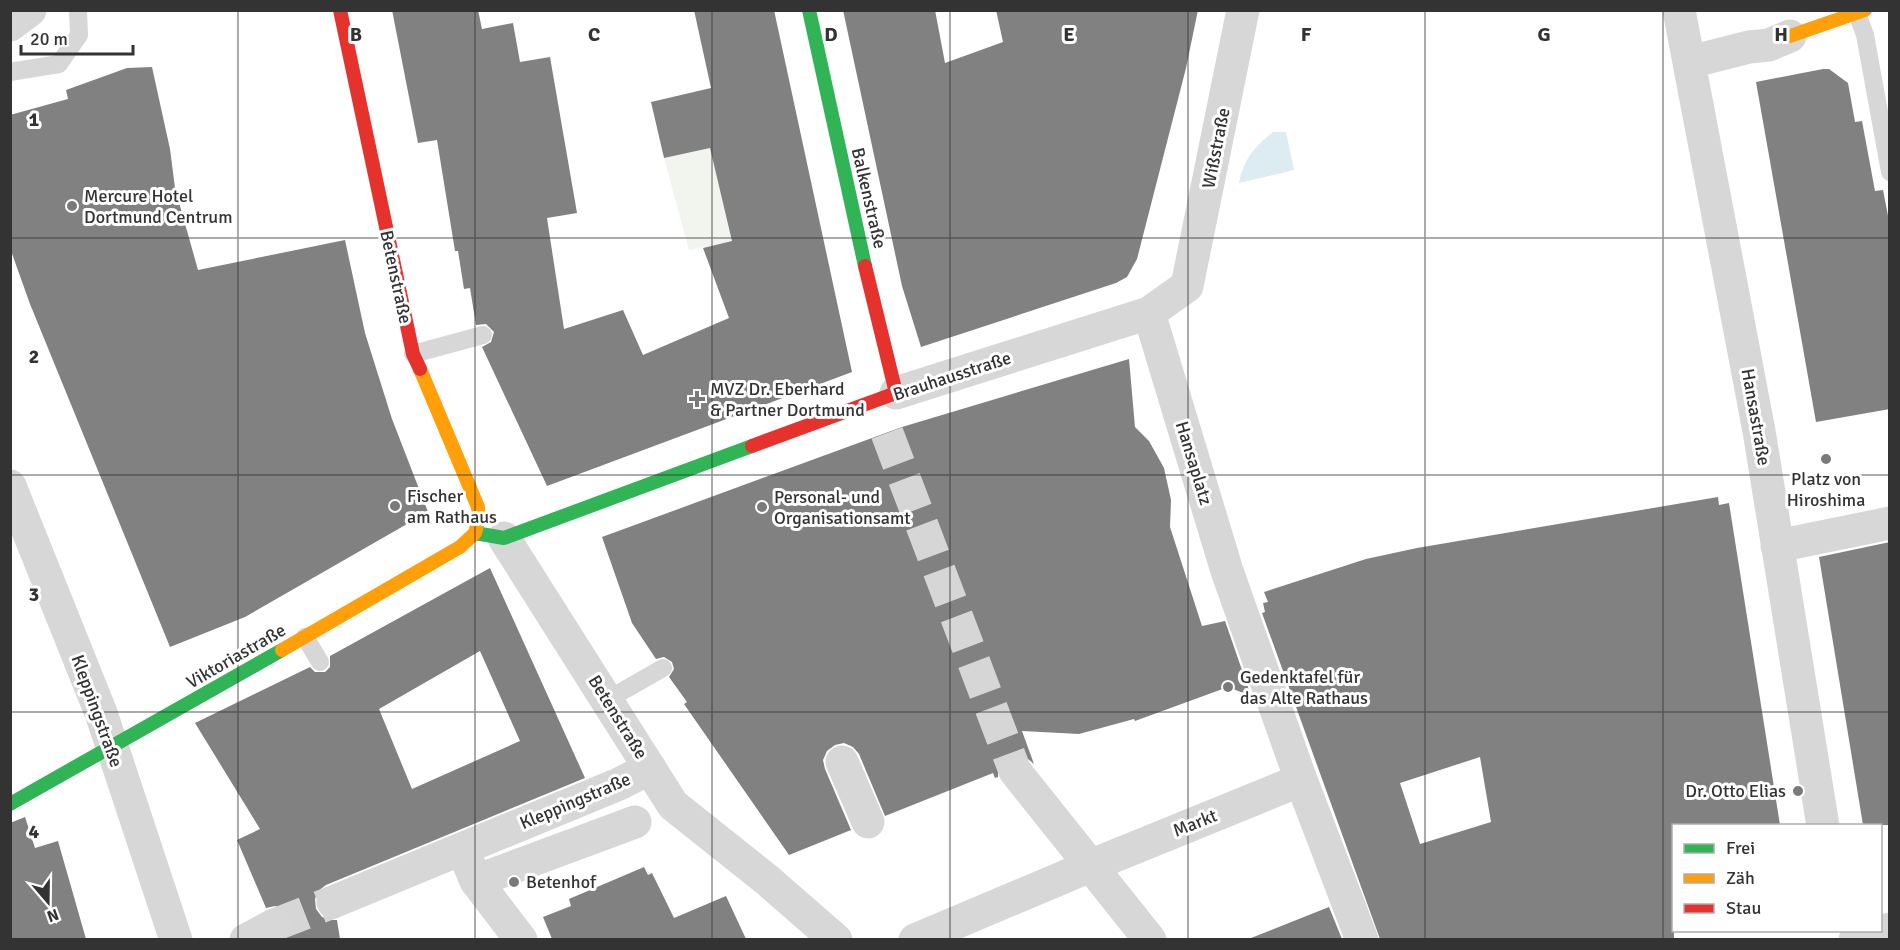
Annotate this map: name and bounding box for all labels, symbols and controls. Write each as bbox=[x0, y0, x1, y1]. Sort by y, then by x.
scale bar bbox=[21, 18, 134, 56]
text: B bbox=[350, 22, 362, 47]
text: C bbox=[588, 22, 600, 47]
text: D bbox=[824, 22, 838, 47]
text: E bbox=[1063, 22, 1075, 47]
text: F bbox=[1301, 22, 1312, 47]
text: G bbox=[1537, 22, 1551, 47]
text: H bbox=[1774, 22, 1788, 47]
text: 20 m bbox=[30, 28, 68, 50]
street label: Wißstraße bbox=[1197, 106, 1235, 190]
text: 1 bbox=[29, 107, 40, 132]
street label: Balkenstraße bbox=[847, 145, 891, 251]
place label: Mercure Hotel Dortmund Centrum bbox=[84, 185, 233, 228]
marker: Mercure Hotel Dortmund Centrum bbox=[65, 199, 79, 213]
street label: Betenstraße bbox=[375, 228, 417, 326]
text: 2 bbox=[29, 344, 39, 369]
street label: Brauhausstraße bbox=[890, 347, 1014, 405]
street label: Hansastraße bbox=[1737, 367, 1775, 467]
place label: MVZ Dr. Eberhard & Partner Dortmund bbox=[710, 378, 865, 421]
marker: MVZ Dr. Eberhard & Partner Dortmund bbox=[688, 390, 706, 408]
street label: Hansaplatz bbox=[1171, 418, 1217, 508]
marker: Platz von Hiroshima bbox=[1819, 452, 1833, 466]
place label: Platz von Hiroshima bbox=[1787, 468, 1865, 511]
place label: Fischer am Rathaus bbox=[407, 485, 497, 528]
place label: Personal- und Organisationsamt bbox=[774, 486, 911, 529]
marker: Fischer am Rathaus bbox=[388, 499, 402, 513]
marker: Personal- und Organisationsamt bbox=[755, 500, 769, 514]
text: 3 bbox=[29, 582, 39, 607]
street label: Viktoriastraße bbox=[183, 619, 289, 693]
street label: Kleppingstraße bbox=[66, 652, 128, 770]
place label: Gedenktafel für das Alte Rathaus bbox=[1240, 666, 1368, 709]
street label: Betenstraße bbox=[584, 671, 652, 763]
marker: Gedenktafel für das Alte Rathaus bbox=[1221, 680, 1235, 694]
street label: Kleppingstraße bbox=[516, 768, 634, 834]
place label: Dr. Otto Elias bbox=[1685, 780, 1786, 802]
marker: Dr. Otto Elias bbox=[1791, 784, 1805, 798]
street label: Markt bbox=[1170, 804, 1220, 842]
text: 4 bbox=[29, 819, 40, 844]
legend bbox=[1672, 824, 1882, 932]
text: Frei bbox=[1726, 837, 1755, 859]
text: Zäh bbox=[1726, 867, 1755, 889]
place label: Betenhof bbox=[526, 871, 597, 893]
north arrow bbox=[18, 872, 78, 932]
marker: Betenhof bbox=[507, 875, 521, 889]
text: Stau bbox=[1726, 897, 1761, 919]
text: N bbox=[44, 904, 61, 926]

